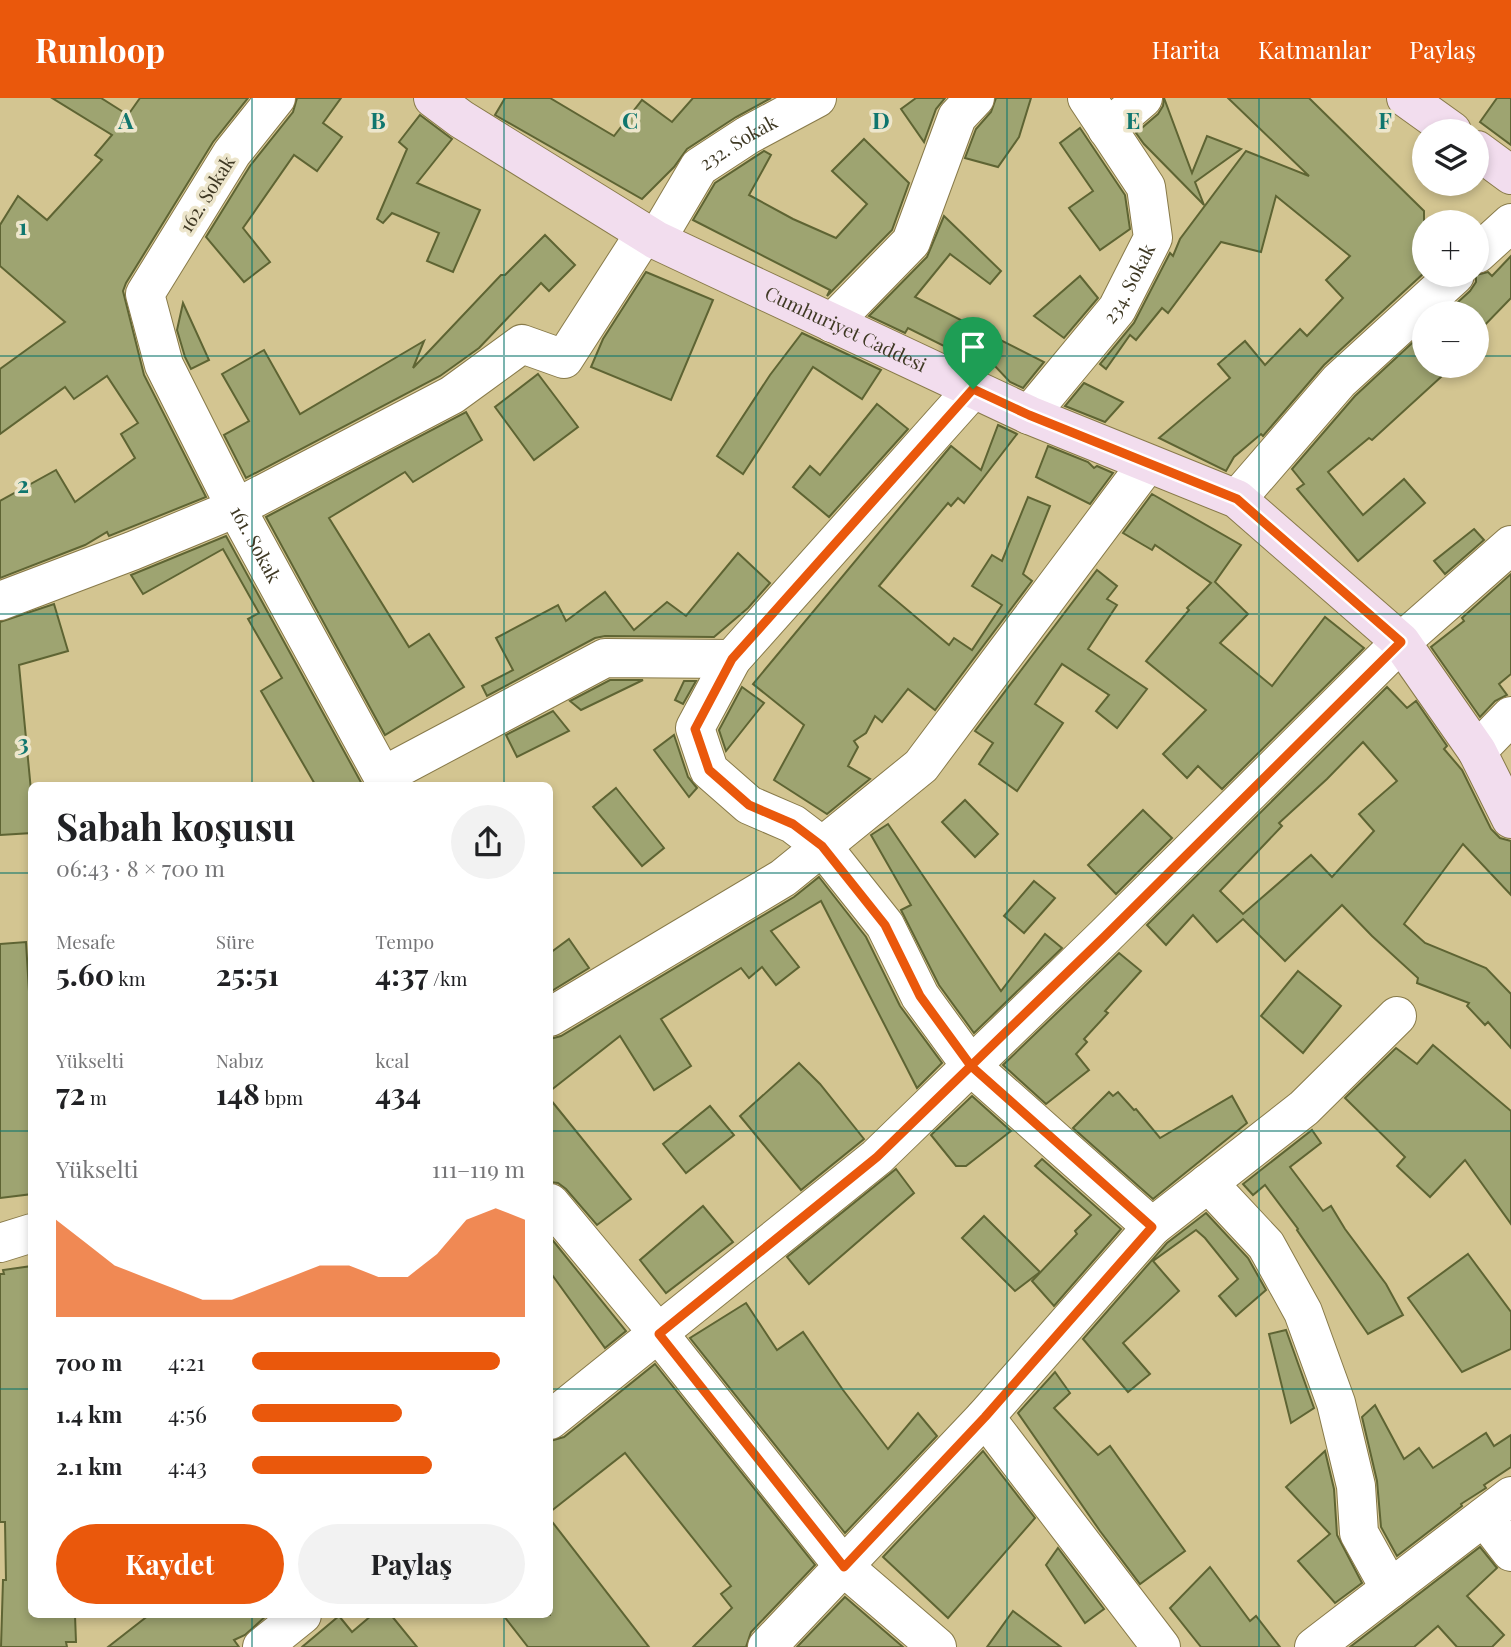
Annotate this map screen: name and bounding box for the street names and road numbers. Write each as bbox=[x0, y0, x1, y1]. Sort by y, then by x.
street label: 232. Sokak bbox=[694, 108, 782, 176]
street label: 162. Sokak bbox=[172, 150, 240, 237]
street label: 234. Sokak bbox=[1096, 238, 1160, 329]
street label: Cumhuriyet Caddesi bbox=[761, 279, 932, 377]
street label: 161. Sokak bbox=[225, 501, 289, 587]

